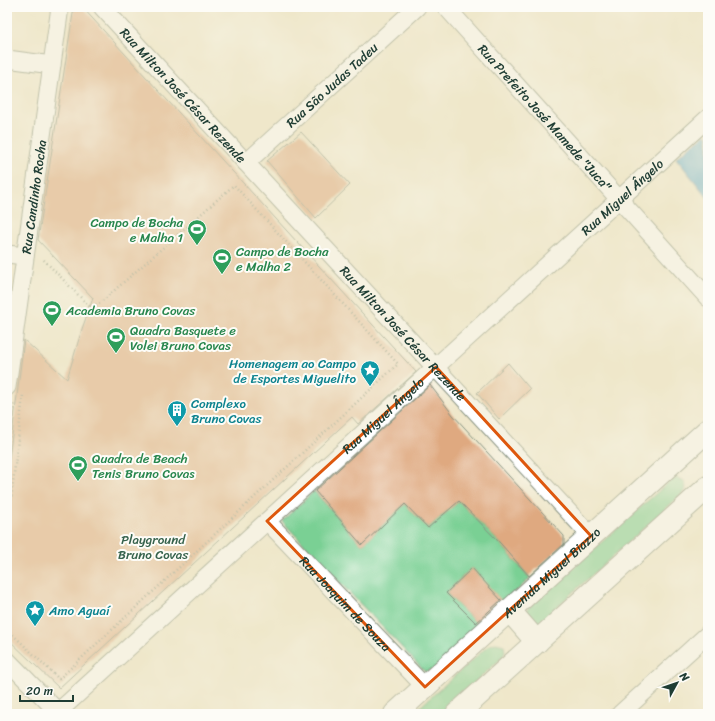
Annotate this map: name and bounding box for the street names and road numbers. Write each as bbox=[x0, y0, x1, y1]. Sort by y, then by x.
street label: Rua Milton José César Rezende bbox=[114, 22, 253, 169]
street label: Rua São Judas Tadeu bbox=[280, 36, 383, 133]
street label: Rua Prefeito José Mamede "Juca" bbox=[472, 38, 619, 197]
street label: Rua Candinho Rocha bbox=[14, 138, 53, 255]
street label: Rua Miguel Ângelo bbox=[575, 152, 669, 241]
street label: Rua Milton José César Rezende bbox=[334, 260, 473, 407]
street label: Rua Miguel Ângelo bbox=[336, 371, 430, 459]
street label: Avenida Miguel Biazzo bbox=[496, 521, 606, 624]
street label: Rua Joaquim de Souza bbox=[294, 550, 398, 657]

